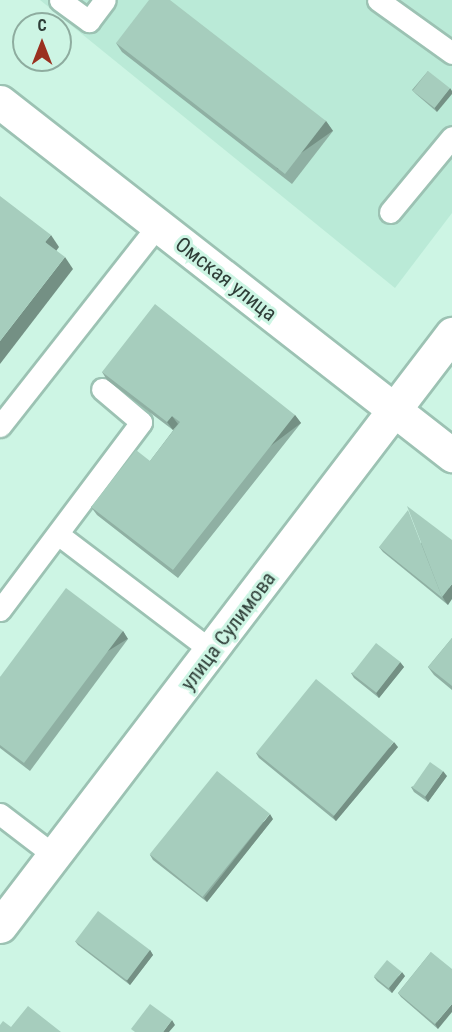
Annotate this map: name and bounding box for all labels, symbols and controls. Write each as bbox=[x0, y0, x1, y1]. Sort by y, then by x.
north arrow bbox=[12, 12, 72, 72]
text: С bbox=[37, 16, 47, 35]
street label: Омская улица bbox=[170, 232, 282, 326]
street label: улица Сулимова bbox=[175, 567, 281, 695]

